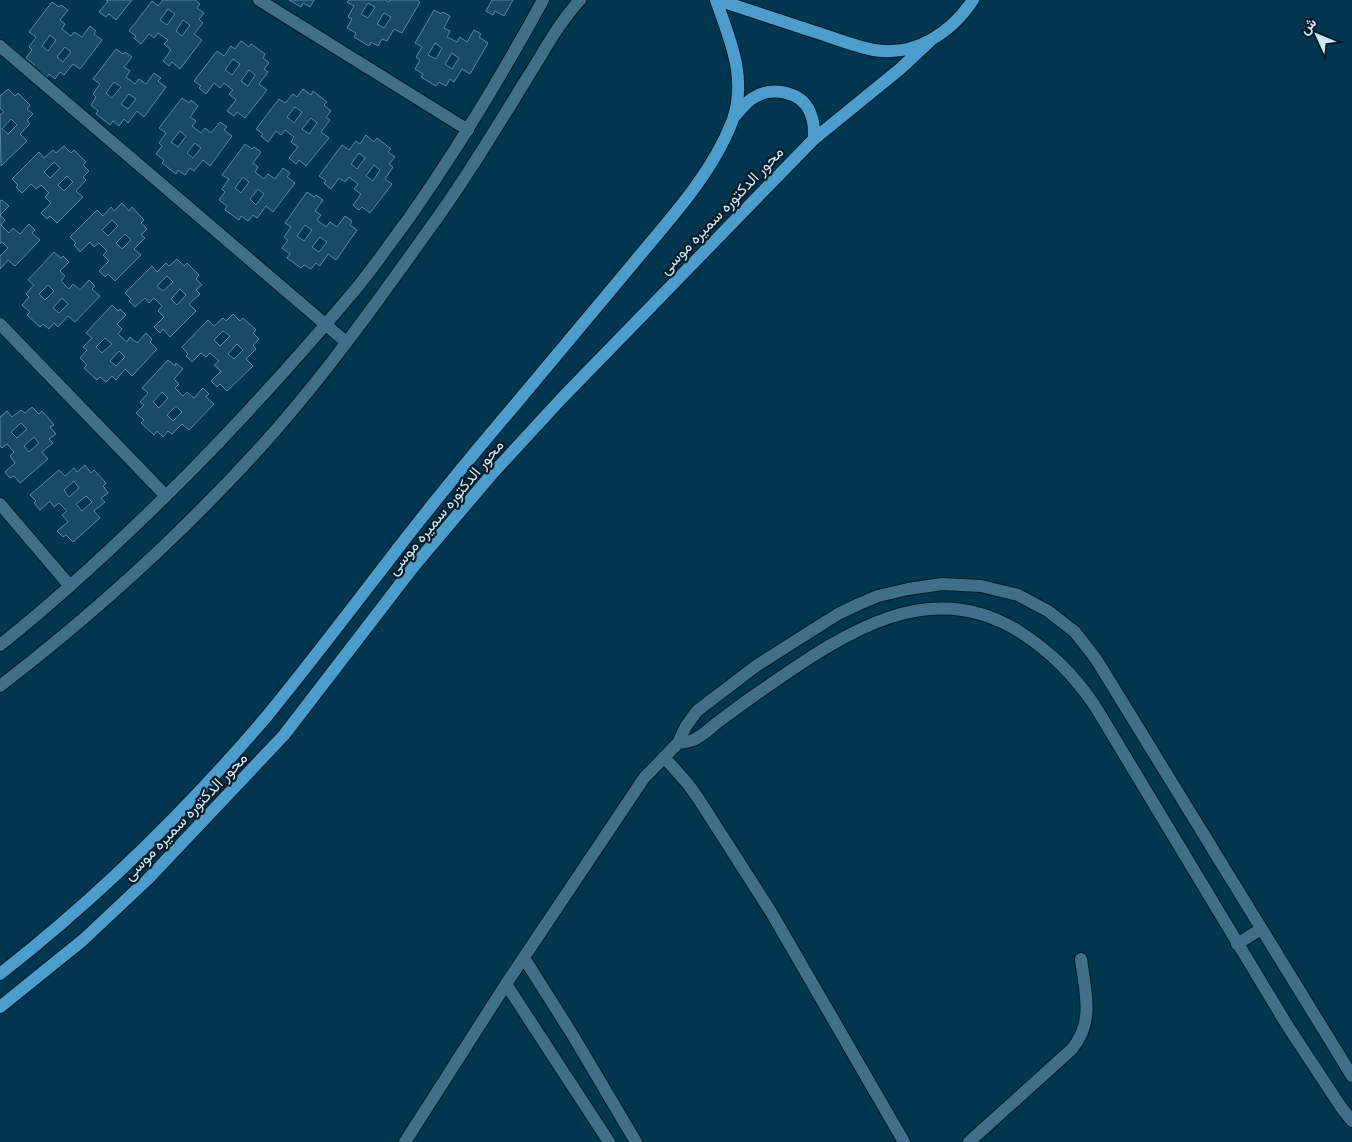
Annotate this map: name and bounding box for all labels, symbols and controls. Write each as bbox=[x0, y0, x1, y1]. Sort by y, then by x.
north arrow bbox=[1292, 10, 1342, 60]
text: ش bbox=[1295, 14, 1320, 38]
street label: محور الدكتوره سميره موسى bbox=[654, 141, 788, 279]
street label: محور الدكتوره سميره موسى bbox=[382, 435, 508, 579]
street label: محور الدكتوره سميره موسى bbox=[118, 747, 252, 885]

